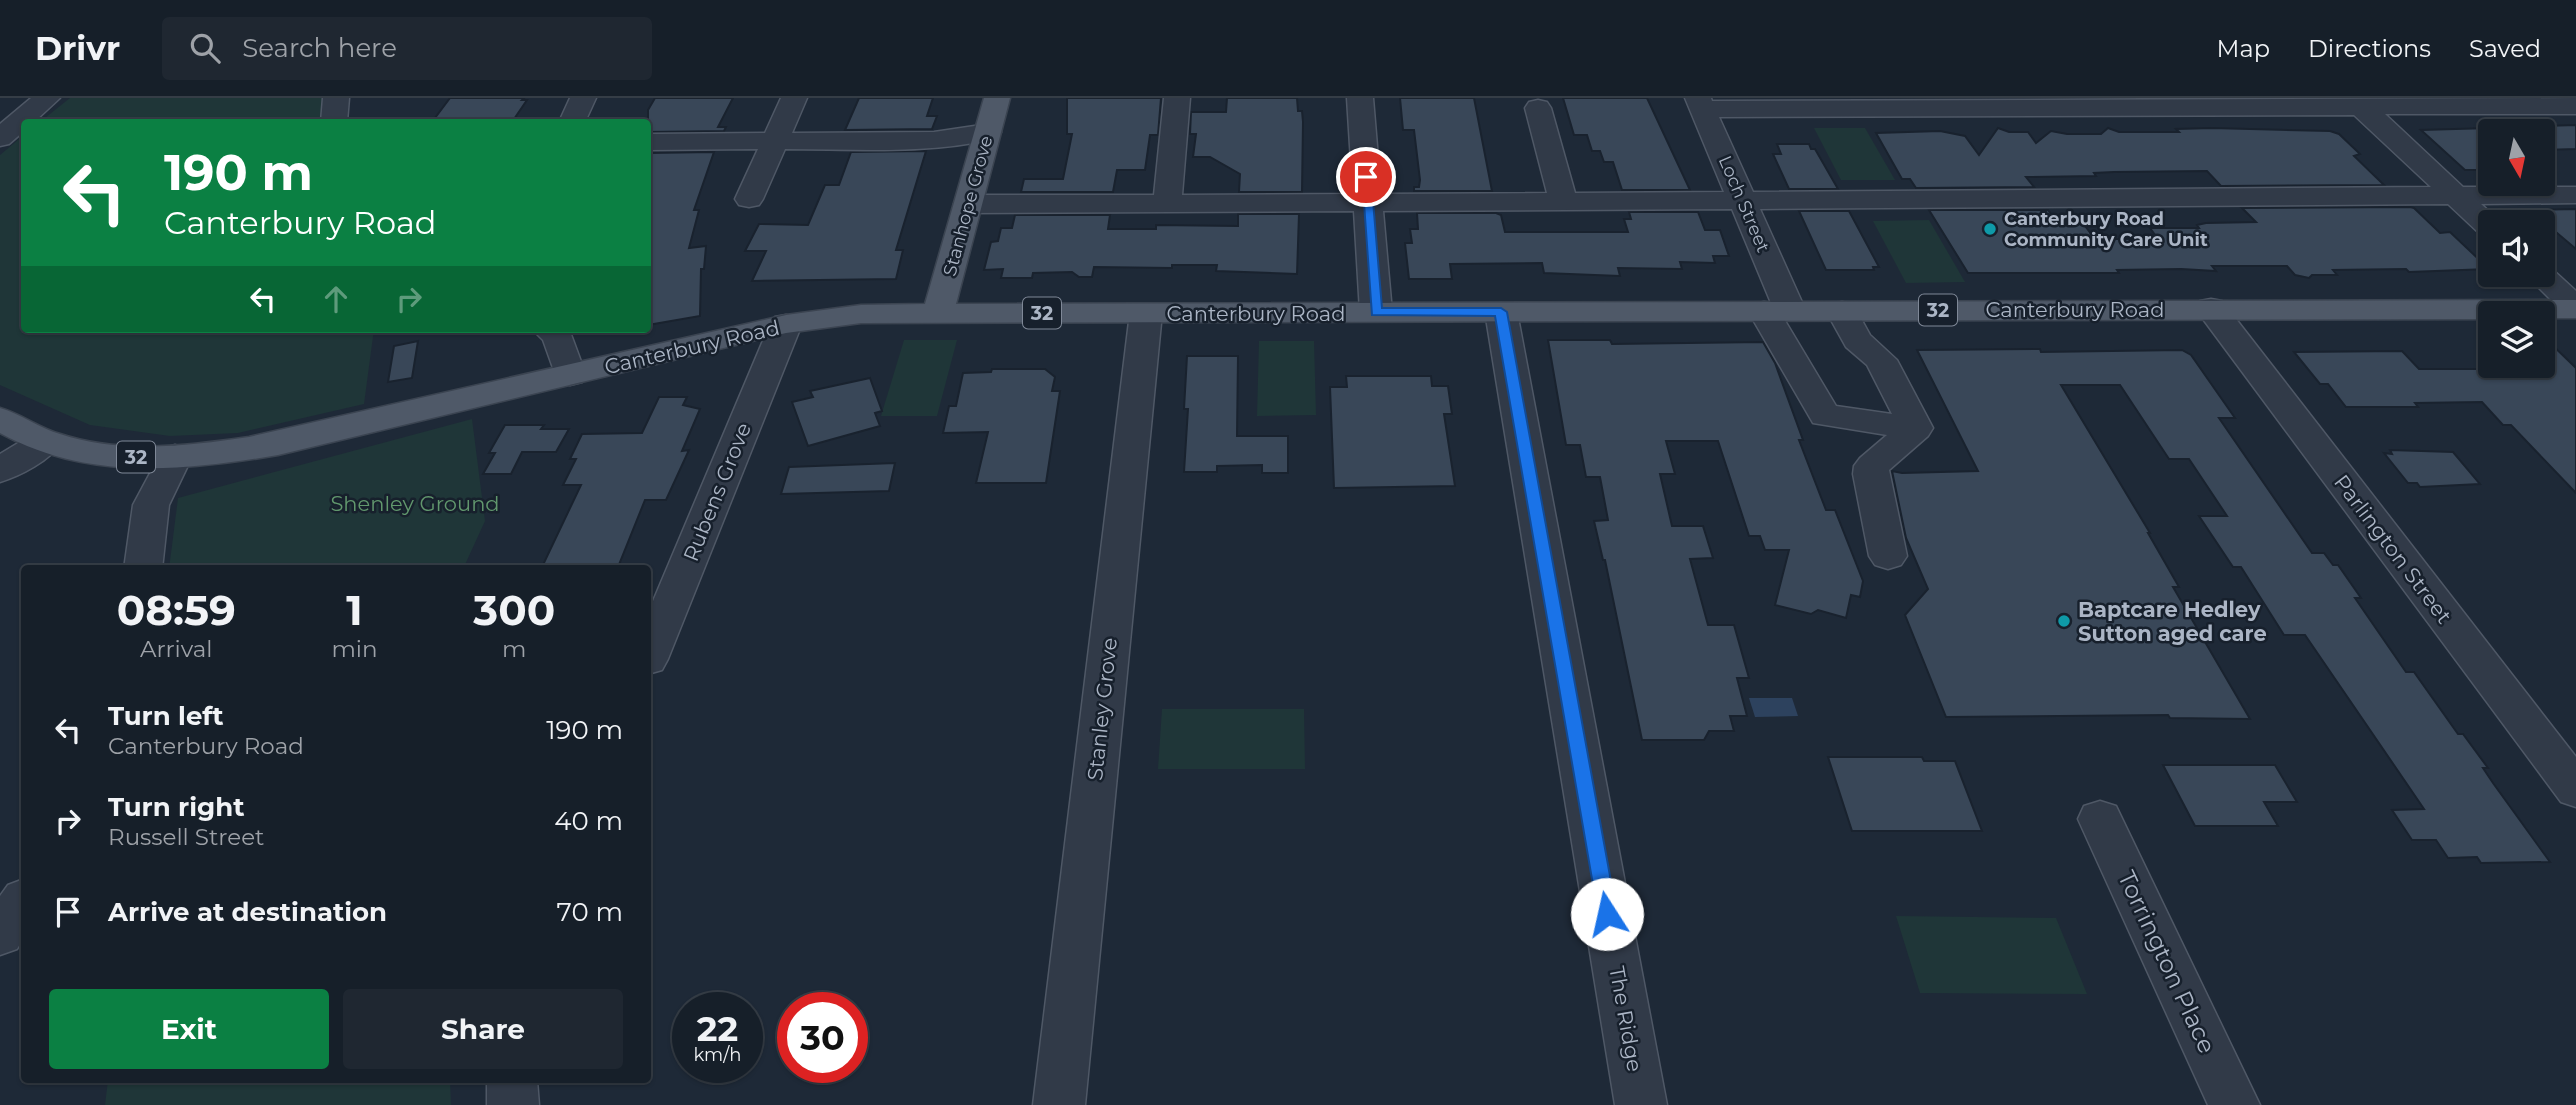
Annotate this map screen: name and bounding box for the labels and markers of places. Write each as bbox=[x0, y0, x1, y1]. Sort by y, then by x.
pin bbox=[1336, 147, 1396, 207]
place label: Canterbury Road Community Care Unit bbox=[2004, 208, 2208, 251]
marker: Canterbury Road Community Care Unit bbox=[1982, 221, 1998, 237]
place label: Baptcare Hedley Sutton aged care bbox=[2078, 597, 2267, 646]
marker: Baptcare Hedley Sutton aged care bbox=[2056, 613, 2072, 629]

